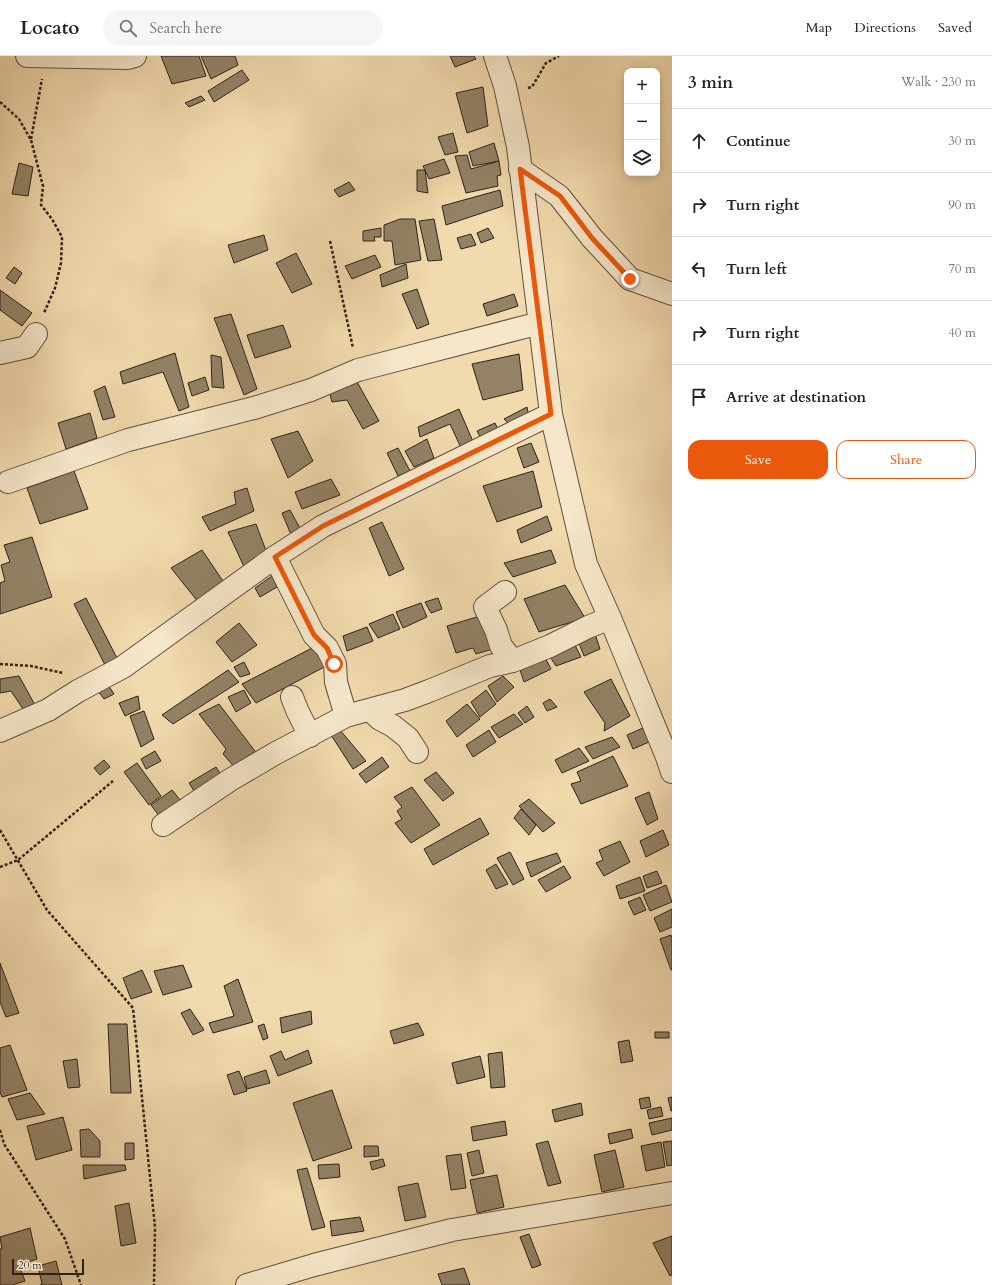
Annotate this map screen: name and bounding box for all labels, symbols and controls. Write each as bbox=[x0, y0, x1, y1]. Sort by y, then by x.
search box bbox=[103, 10, 383, 46]
text: Locato bbox=[20, 15, 79, 41]
icon: search bbox=[117, 17, 139, 39]
text: Search here bbox=[149, 18, 222, 38]
text: Map bbox=[806, 18, 832, 37]
text: Directions bbox=[854, 18, 916, 37]
text: Saved bbox=[938, 18, 972, 37]
map controls bbox=[624, 68, 660, 176]
button: + bbox=[624, 68, 660, 104]
text: 3 min bbox=[688, 71, 733, 94]
text: Walk · 230 m bbox=[901, 73, 976, 91]
button: − bbox=[624, 104, 660, 140]
icon: ahead bbox=[688, 130, 710, 152]
text: Continue bbox=[726, 131, 791, 151]
text: 30 m bbox=[948, 132, 976, 150]
button: layers bbox=[624, 140, 660, 176]
icon: right bbox=[688, 194, 710, 216]
text: Turn right bbox=[726, 195, 799, 215]
text: 90 m bbox=[948, 196, 976, 214]
icon: left bbox=[688, 258, 710, 280]
text: Turn left bbox=[726, 259, 787, 279]
text: 70 m bbox=[948, 260, 976, 278]
route end bbox=[621, 270, 639, 288]
icon: right bbox=[688, 322, 710, 344]
text: Turn right bbox=[726, 323, 799, 343]
text: 40 m bbox=[948, 324, 976, 342]
icon: arrive bbox=[688, 386, 710, 408]
text: Arrive at destination bbox=[726, 387, 866, 407]
button: Save bbox=[688, 440, 828, 479]
button: Share bbox=[836, 440, 976, 479]
route start bbox=[325, 655, 343, 673]
scale bar bbox=[12, 1257, 84, 1276]
text: 20 m bbox=[18, 1258, 42, 1273]

